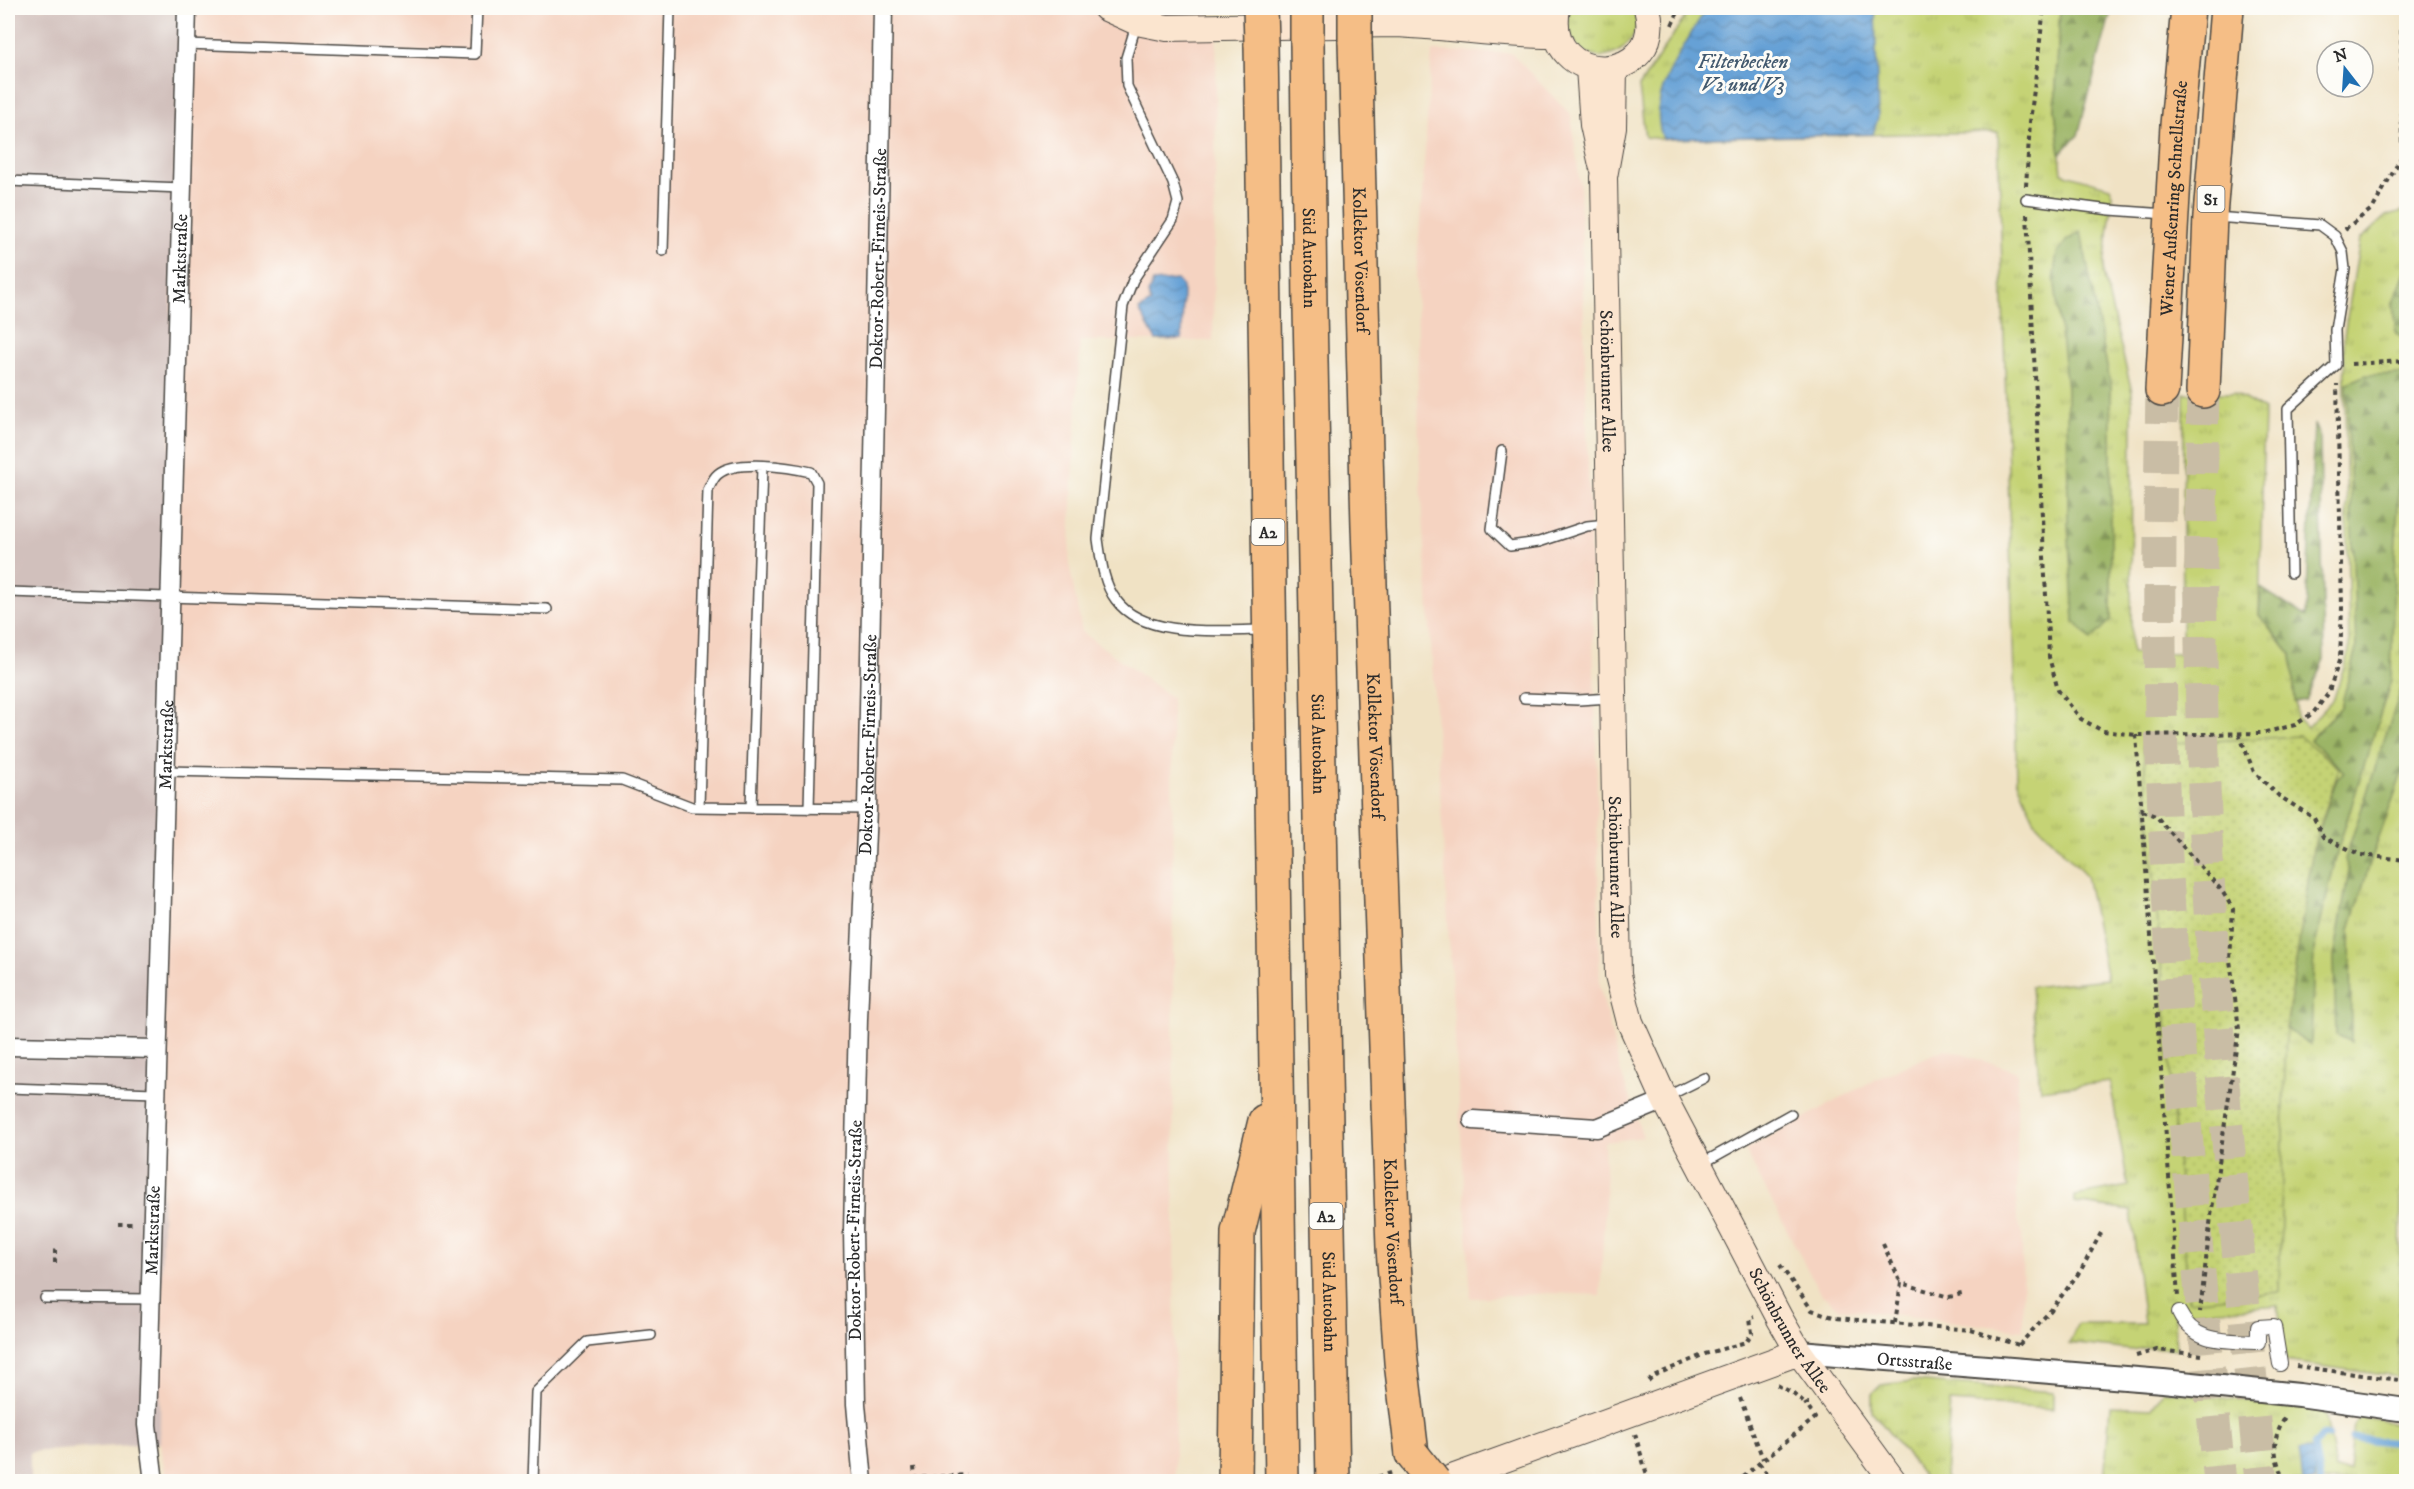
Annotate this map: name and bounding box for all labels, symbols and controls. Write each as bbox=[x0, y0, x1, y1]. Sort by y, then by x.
north arrow bbox=[2315, 39, 2375, 99]
text: N bbox=[2332, 44, 2350, 67]
water label: Filterbecken V2 und V3 bbox=[1698, 50, 1788, 98]
street label: Wiener Außenring Schnellstraße bbox=[2156, 80, 2193, 318]
street label: Doktor-Robert-Firneis-Straße bbox=[866, 148, 892, 369]
road number: S1 bbox=[2198, 186, 2224, 212]
street label: Kollektor Vösendorf bbox=[1347, 187, 1373, 337]
street label: Süd Autobahn bbox=[1297, 208, 1320, 309]
street label: Marktstraße bbox=[169, 214, 193, 304]
street label: Schönbrunner Allee bbox=[1594, 310, 1619, 453]
road number: A2 bbox=[1252, 519, 1284, 545]
street label: Doktor-Robert-Firneis-Straße bbox=[855, 634, 882, 856]
street label: Kollektor Vösendorf bbox=[1361, 672, 1388, 822]
street label: Süd Autobahn bbox=[1306, 693, 1330, 795]
street label: Marktstraße bbox=[155, 700, 179, 790]
street label: Schönbrunner Allee bbox=[1603, 796, 1627, 939]
street label: Doktor-Robert-Firneis-Straße bbox=[843, 1120, 868, 1341]
street label: Kollektor Vösendorf bbox=[1378, 1158, 1407, 1308]
street label: Marktstraße bbox=[141, 1185, 166, 1276]
road number: A2 bbox=[1310, 1203, 1342, 1229]
street label: Süd Autobahn bbox=[1316, 1251, 1340, 1353]
street label: Schönbrunner Allee bbox=[1743, 1264, 1835, 1398]
street label: Ortsstraße bbox=[1876, 1348, 1953, 1376]

